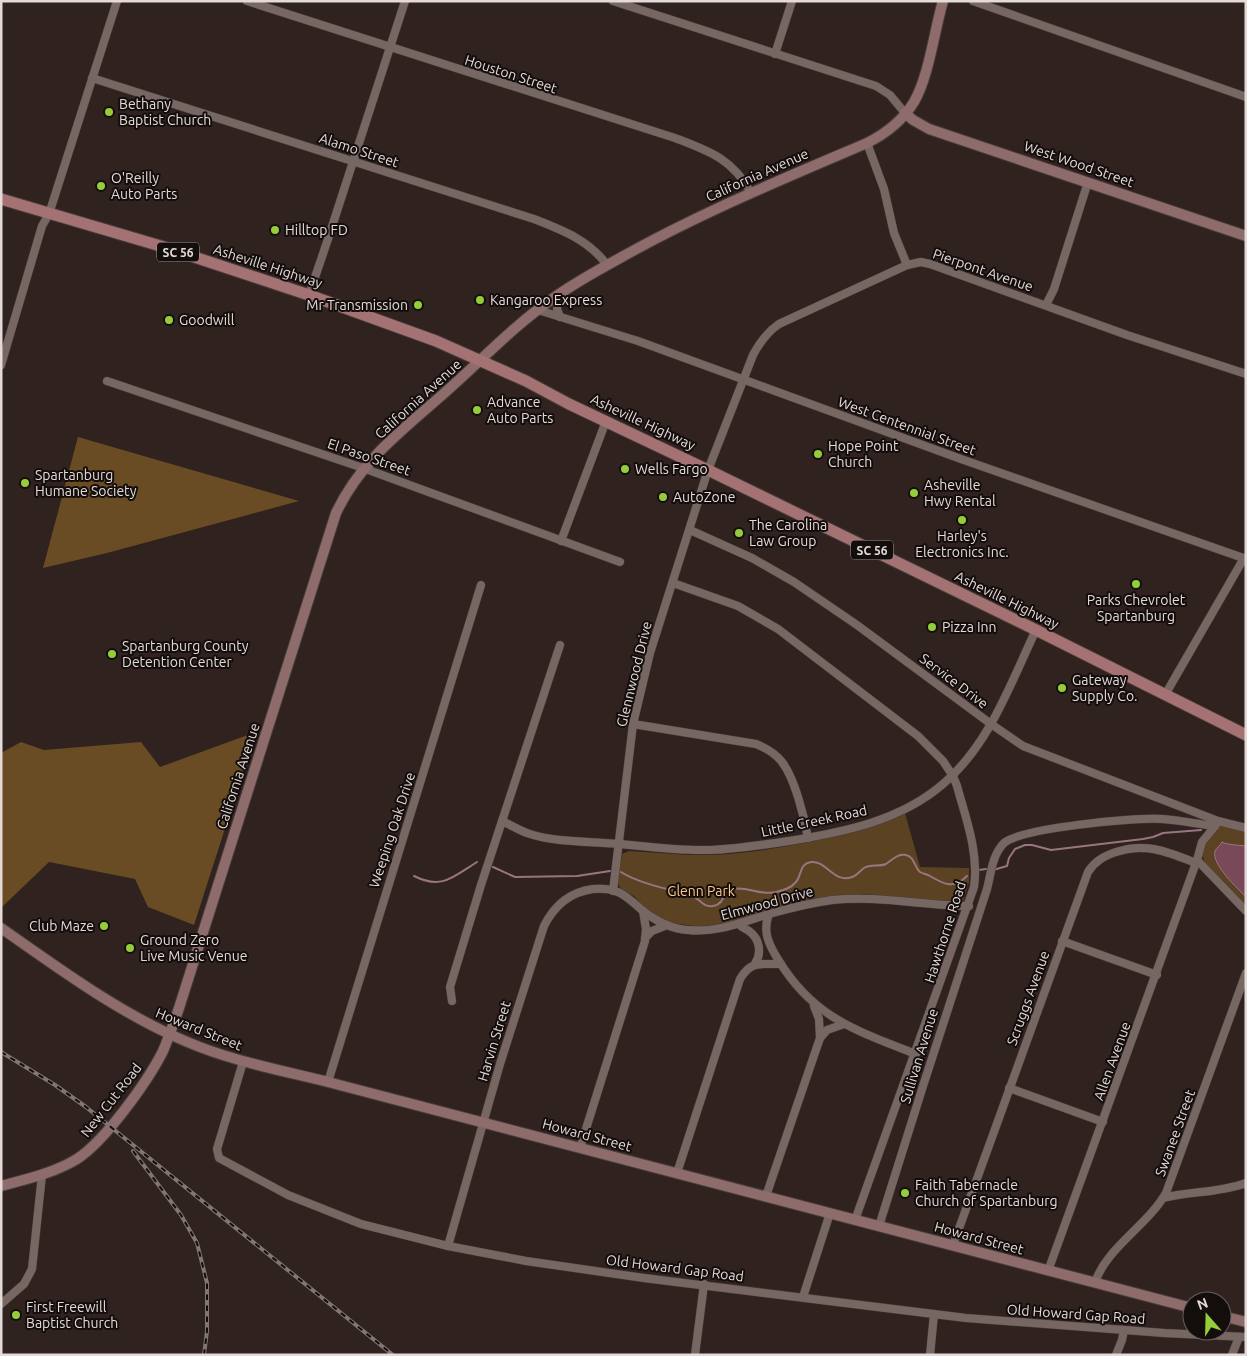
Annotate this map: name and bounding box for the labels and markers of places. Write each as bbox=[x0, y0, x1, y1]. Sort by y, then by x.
place label: Bethany Baptist Church bbox=[119, 96, 211, 128]
marker: Bethany Baptist Church bbox=[103, 106, 115, 118]
place label: O'Reilly Auto Parts bbox=[111, 170, 177, 202]
marker: O'Reilly Auto Parts bbox=[95, 180, 107, 192]
place label: Hilltop FD bbox=[285, 222, 348, 238]
marker: Hilltop FD bbox=[269, 224, 281, 236]
place label: Kangaroo Express bbox=[490, 292, 602, 308]
marker: Kangaroo Express bbox=[474, 294, 486, 306]
place label: Mr Transmission bbox=[306, 297, 408, 313]
marker: Mr Transmission bbox=[412, 299, 424, 311]
place label: Goodwill bbox=[179, 312, 235, 328]
marker: Goodwill bbox=[163, 314, 175, 326]
place label: Advance Auto Parts bbox=[487, 394, 553, 426]
marker: Advance Auto Parts bbox=[471, 404, 483, 416]
place label: Hope Point Church bbox=[828, 438, 899, 470]
marker: Hope Point Church bbox=[812, 448, 824, 460]
place label: Wells Fargo bbox=[635, 461, 708, 477]
marker: Wells Fargo bbox=[619, 463, 631, 475]
place label: Spartanburg Humane Society bbox=[35, 467, 137, 499]
marker: Spartanburg Humane Society bbox=[19, 477, 31, 489]
place label: Asheville Hwy Rental bbox=[924, 477, 996, 509]
marker: Asheville Hwy Rental bbox=[908, 487, 920, 499]
place label: AutoZone bbox=[673, 489, 735, 505]
marker: AutoZone bbox=[657, 491, 669, 503]
marker: Harley's Electronics Inc. bbox=[956, 514, 968, 526]
place label: The Carolina Law Group bbox=[749, 517, 827, 549]
marker: The Carolina Law Group bbox=[733, 527, 745, 539]
place label: Harley's Electronics Inc. bbox=[915, 528, 1009, 560]
marker: Parks Chevrolet Spartanburg bbox=[1130, 578, 1142, 590]
place label: Parks Chevrolet Spartanburg bbox=[1087, 592, 1186, 624]
place label: Pizza Inn bbox=[942, 619, 997, 635]
marker: Pizza Inn bbox=[926, 621, 938, 633]
place label: Spartanburg County Detention Center bbox=[122, 638, 249, 670]
marker: Spartanburg County Detention Center bbox=[106, 648, 118, 660]
place label: Gateway Supply Co. bbox=[1072, 672, 1137, 704]
marker: Gateway Supply Co. bbox=[1056, 682, 1068, 694]
place label: Club Maze bbox=[29, 918, 94, 934]
marker: Club Maze bbox=[98, 920, 110, 932]
place label: Ground Zero Live Music Venue bbox=[140, 932, 247, 964]
marker: Ground Zero Live Music Venue bbox=[124, 942, 136, 954]
place label: Faith Tabernacle Church of Spartanburg bbox=[915, 1177, 1058, 1209]
marker: Faith Tabernacle Church of Spartanburg bbox=[899, 1187, 911, 1199]
place label: First Freewill Baptist Church bbox=[26, 1299, 118, 1331]
marker: First Freewill Baptist Church bbox=[10, 1309, 22, 1321]

